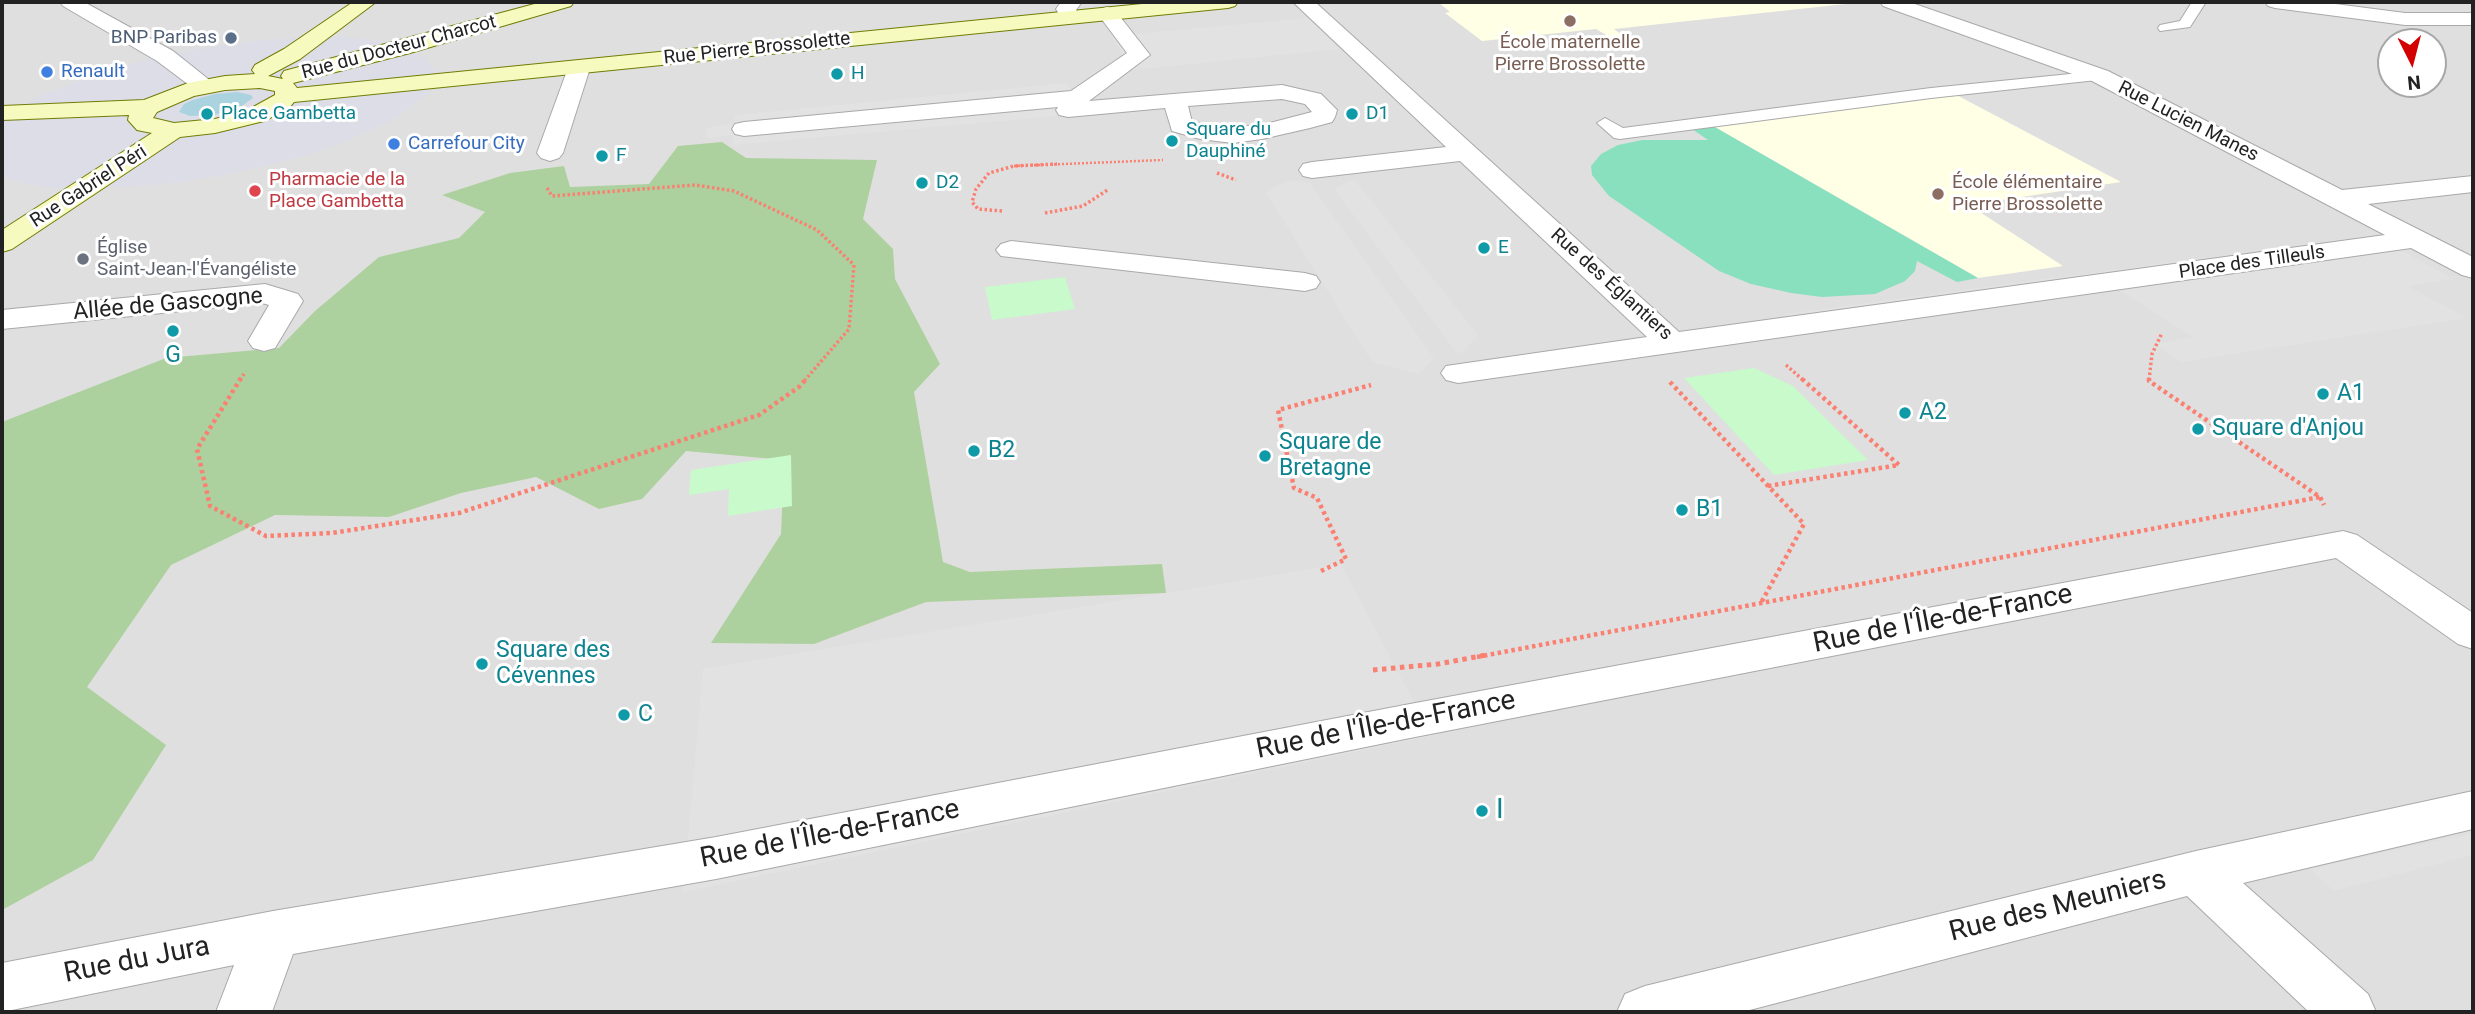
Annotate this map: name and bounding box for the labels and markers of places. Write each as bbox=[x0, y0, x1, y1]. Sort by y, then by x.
marker: École maternelle Pierre Brossolette bbox=[1562, 13, 1578, 29]
place label: BNP Paribas bbox=[111, 27, 217, 49]
marker: BNP Paribas bbox=[223, 30, 239, 46]
place label: École maternelle Pierre Brossolette bbox=[1495, 32, 1645, 76]
place label: Renault bbox=[61, 61, 125, 83]
place label: H bbox=[851, 63, 865, 85]
marker: Renault bbox=[39, 64, 55, 80]
marker: H bbox=[829, 66, 845, 82]
place label: Place Gambetta bbox=[221, 103, 356, 125]
place label: D1 bbox=[1366, 103, 1389, 125]
marker: Place Gambetta bbox=[199, 106, 215, 122]
marker: D1 bbox=[1344, 106, 1360, 122]
place label: Square du Dauphiné bbox=[1186, 119, 1271, 163]
place label: Carrefour City bbox=[408, 133, 525, 155]
marker: Square du Dauphiné bbox=[1164, 133, 1180, 149]
marker: Carrefour City bbox=[386, 136, 402, 152]
place label: F bbox=[616, 145, 627, 167]
marker: F bbox=[594, 148, 610, 164]
place label: Pharmacie de la Place Gambetta bbox=[269, 169, 405, 213]
place label: D2 bbox=[936, 172, 959, 194]
place label: École élémentaire Pierre Brossolette bbox=[1952, 172, 2103, 216]
marker: D2 bbox=[914, 175, 930, 191]
marker: Pharmacie de la Place Gambetta bbox=[247, 183, 263, 199]
marker: École élémentaire Pierre Brossolette bbox=[1930, 186, 1946, 202]
place label: Église Saint-Jean-l'Évangéliste bbox=[97, 237, 296, 281]
place label: E bbox=[1498, 237, 1509, 259]
marker: E bbox=[1476, 240, 1492, 256]
marker: Église Saint-Jean-l'Évangéliste bbox=[75, 251, 91, 267]
marker: G bbox=[165, 323, 181, 339]
place label: G bbox=[165, 342, 181, 370]
place label: A1 bbox=[2337, 380, 2365, 408]
marker: A1 bbox=[2315, 386, 2331, 402]
place label: A2 bbox=[1919, 399, 1947, 427]
marker: A2 bbox=[1897, 405, 1913, 421]
place label: Square d'Anjou bbox=[2212, 415, 2364, 443]
marker: Square d'Anjou bbox=[2190, 421, 2206, 437]
place label: Square de Bretagne bbox=[1279, 429, 1382, 483]
place label: B2 bbox=[988, 437, 1015, 465]
marker: B2 bbox=[966, 443, 982, 459]
marker: Square de Bretagne bbox=[1257, 448, 1273, 464]
place label: B1 bbox=[1696, 496, 1723, 524]
marker: B1 bbox=[1674, 502, 1690, 518]
place label: Square des Cévennes bbox=[496, 637, 610, 691]
marker: Square des Cévennes bbox=[474, 656, 490, 672]
place label: C bbox=[638, 701, 653, 729]
marker: C bbox=[616, 707, 632, 723]
place label: I bbox=[1496, 794, 1504, 828]
marker: I bbox=[1474, 803, 1490, 819]

